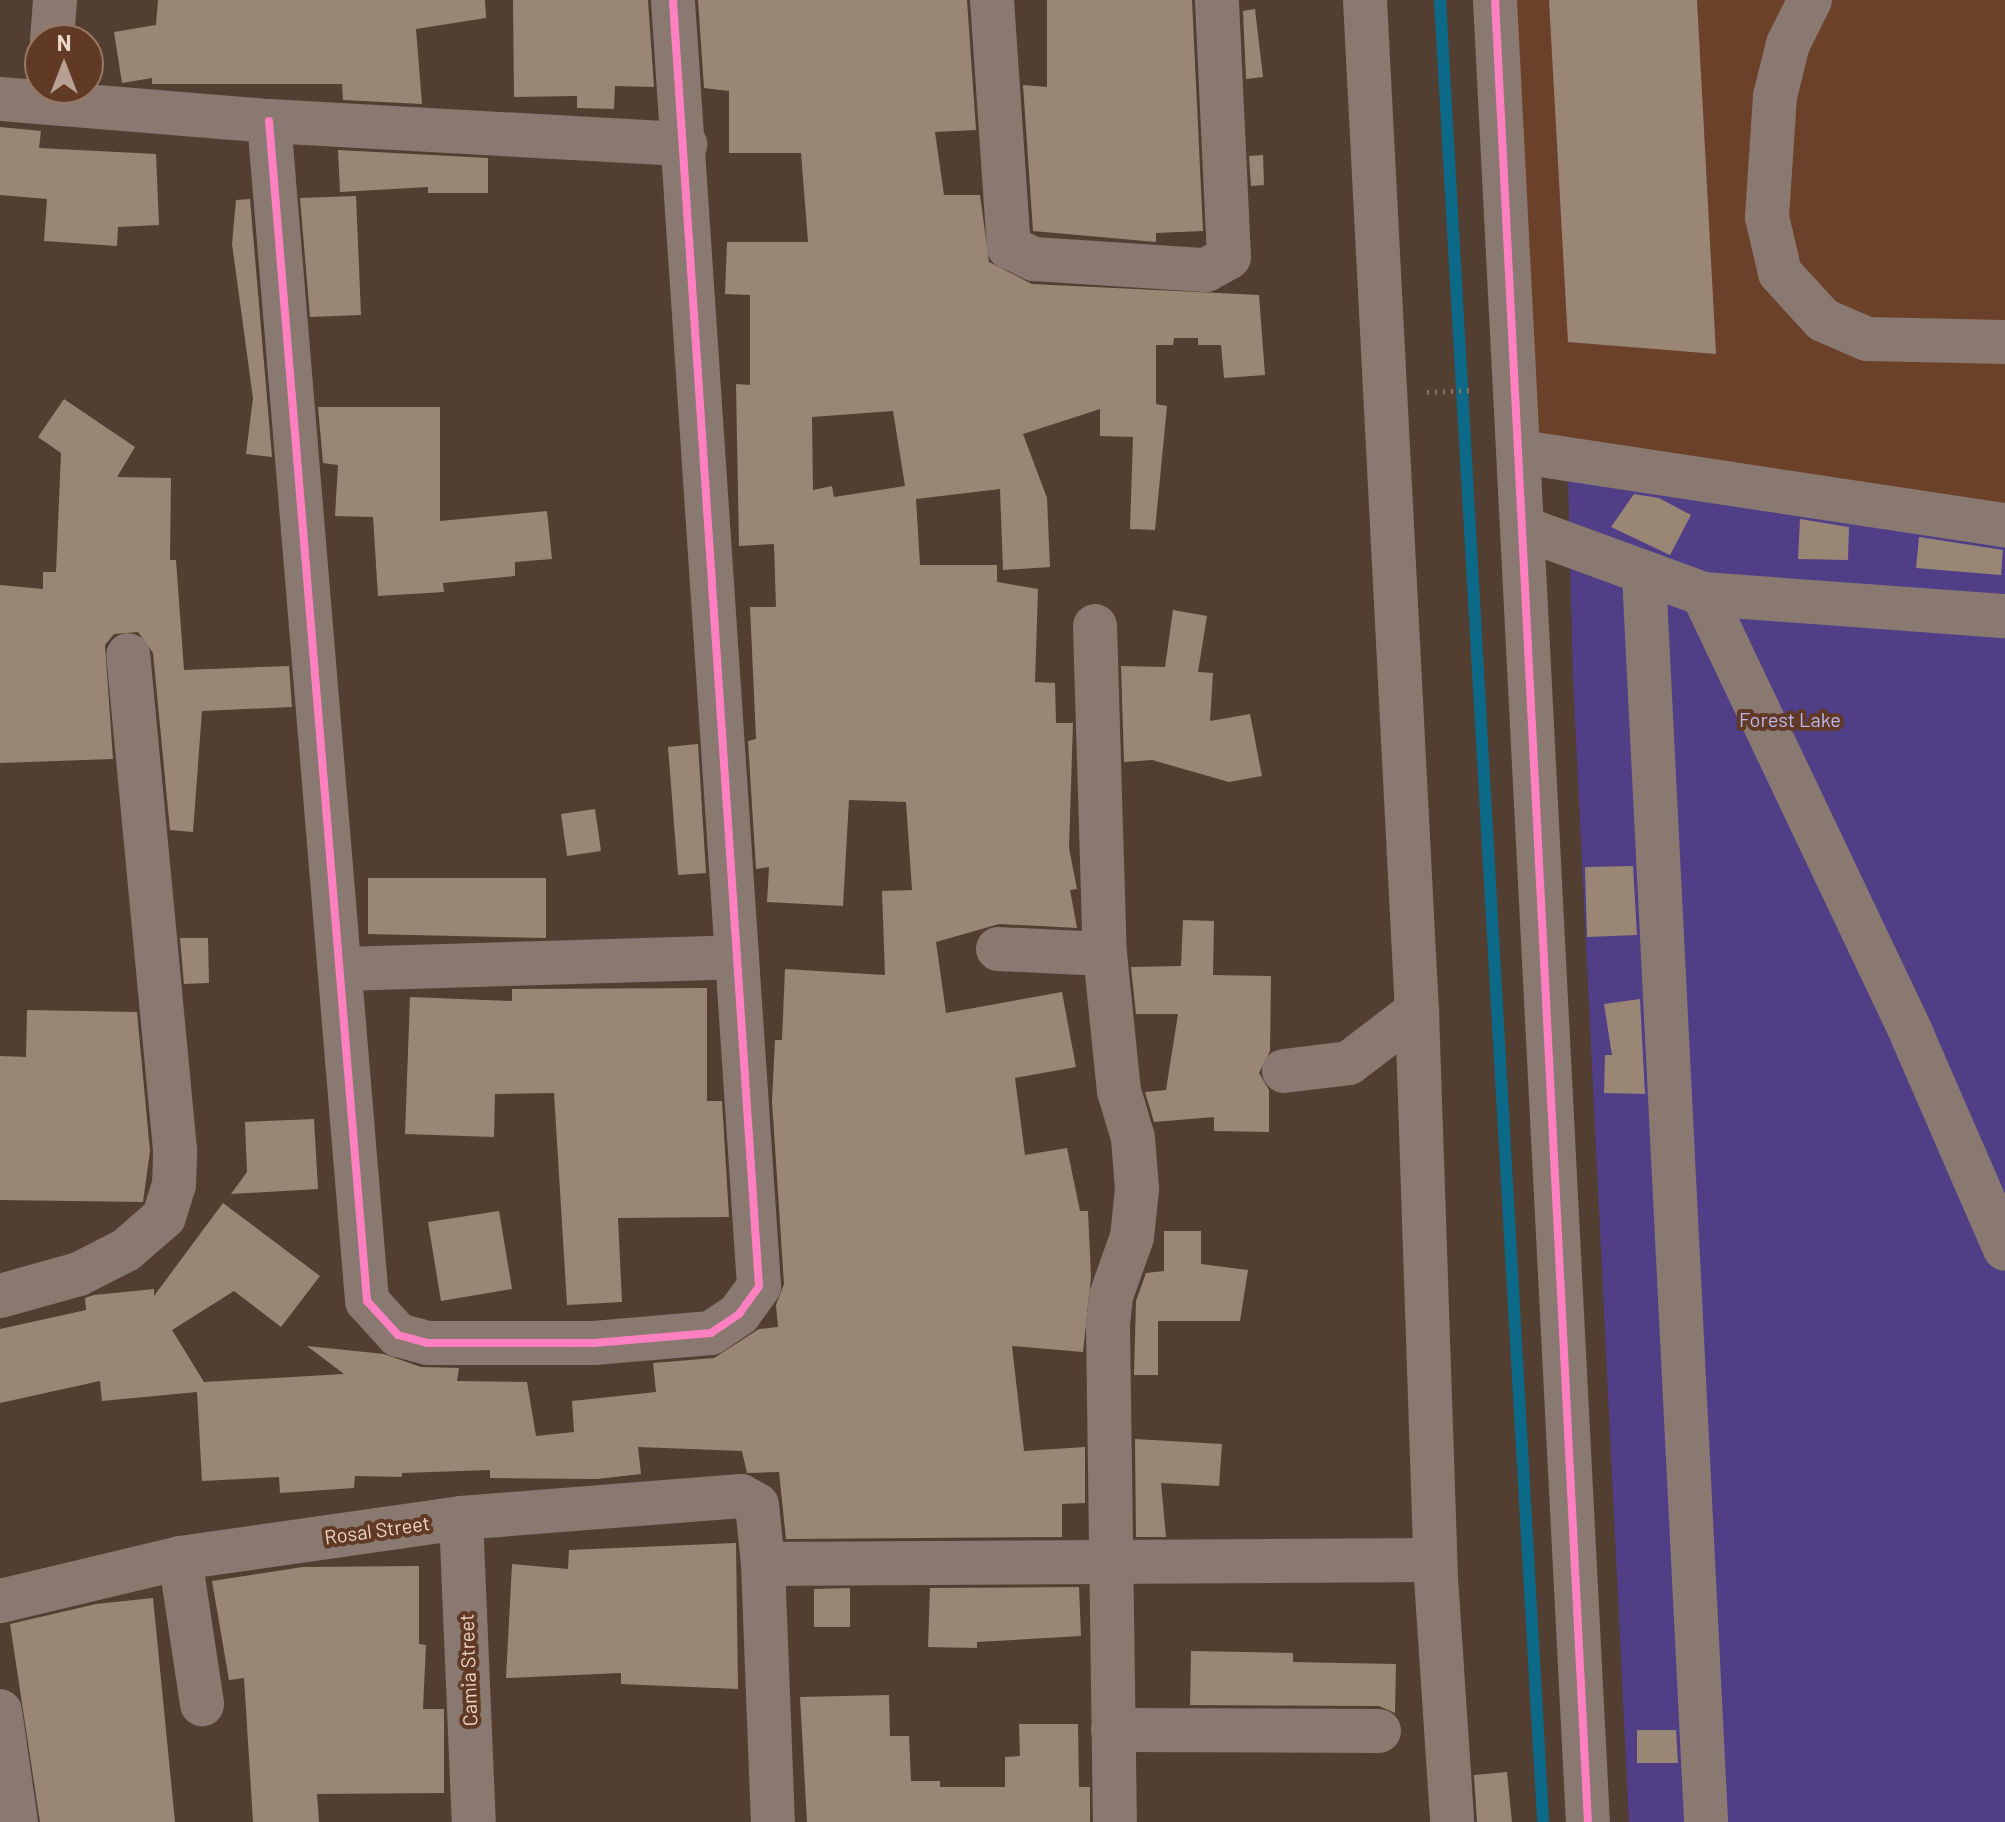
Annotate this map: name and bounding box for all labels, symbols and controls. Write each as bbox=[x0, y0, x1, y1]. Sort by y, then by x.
north arrow bbox=[24, 24, 104, 104]
text: N bbox=[57, 29, 71, 55]
park label: Forest Lake bbox=[1739, 707, 1841, 731]
street label: Rosal Street bbox=[323, 1511, 431, 1549]
street label: Camia Street bbox=[454, 1613, 482, 1727]

